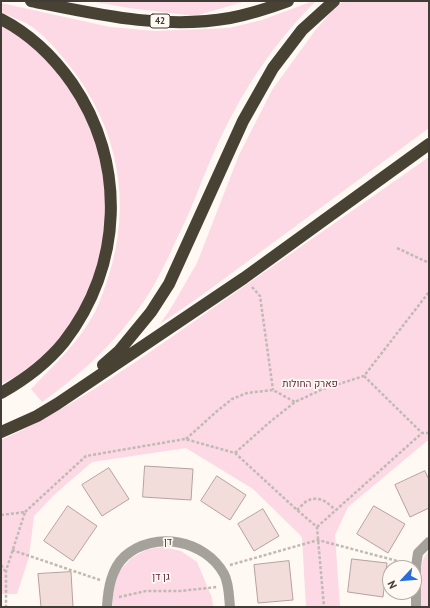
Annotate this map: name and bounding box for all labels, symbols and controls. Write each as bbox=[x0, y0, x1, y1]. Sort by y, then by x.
road number: 42 bbox=[150, 14, 170, 28]
park label: פארק החולות bbox=[282, 378, 338, 390]
street label: דן bbox=[164, 536, 172, 548]
north arrow bbox=[382, 560, 422, 600]
park label: גן דן bbox=[152, 571, 170, 583]
text: N bbox=[384, 579, 400, 591]

